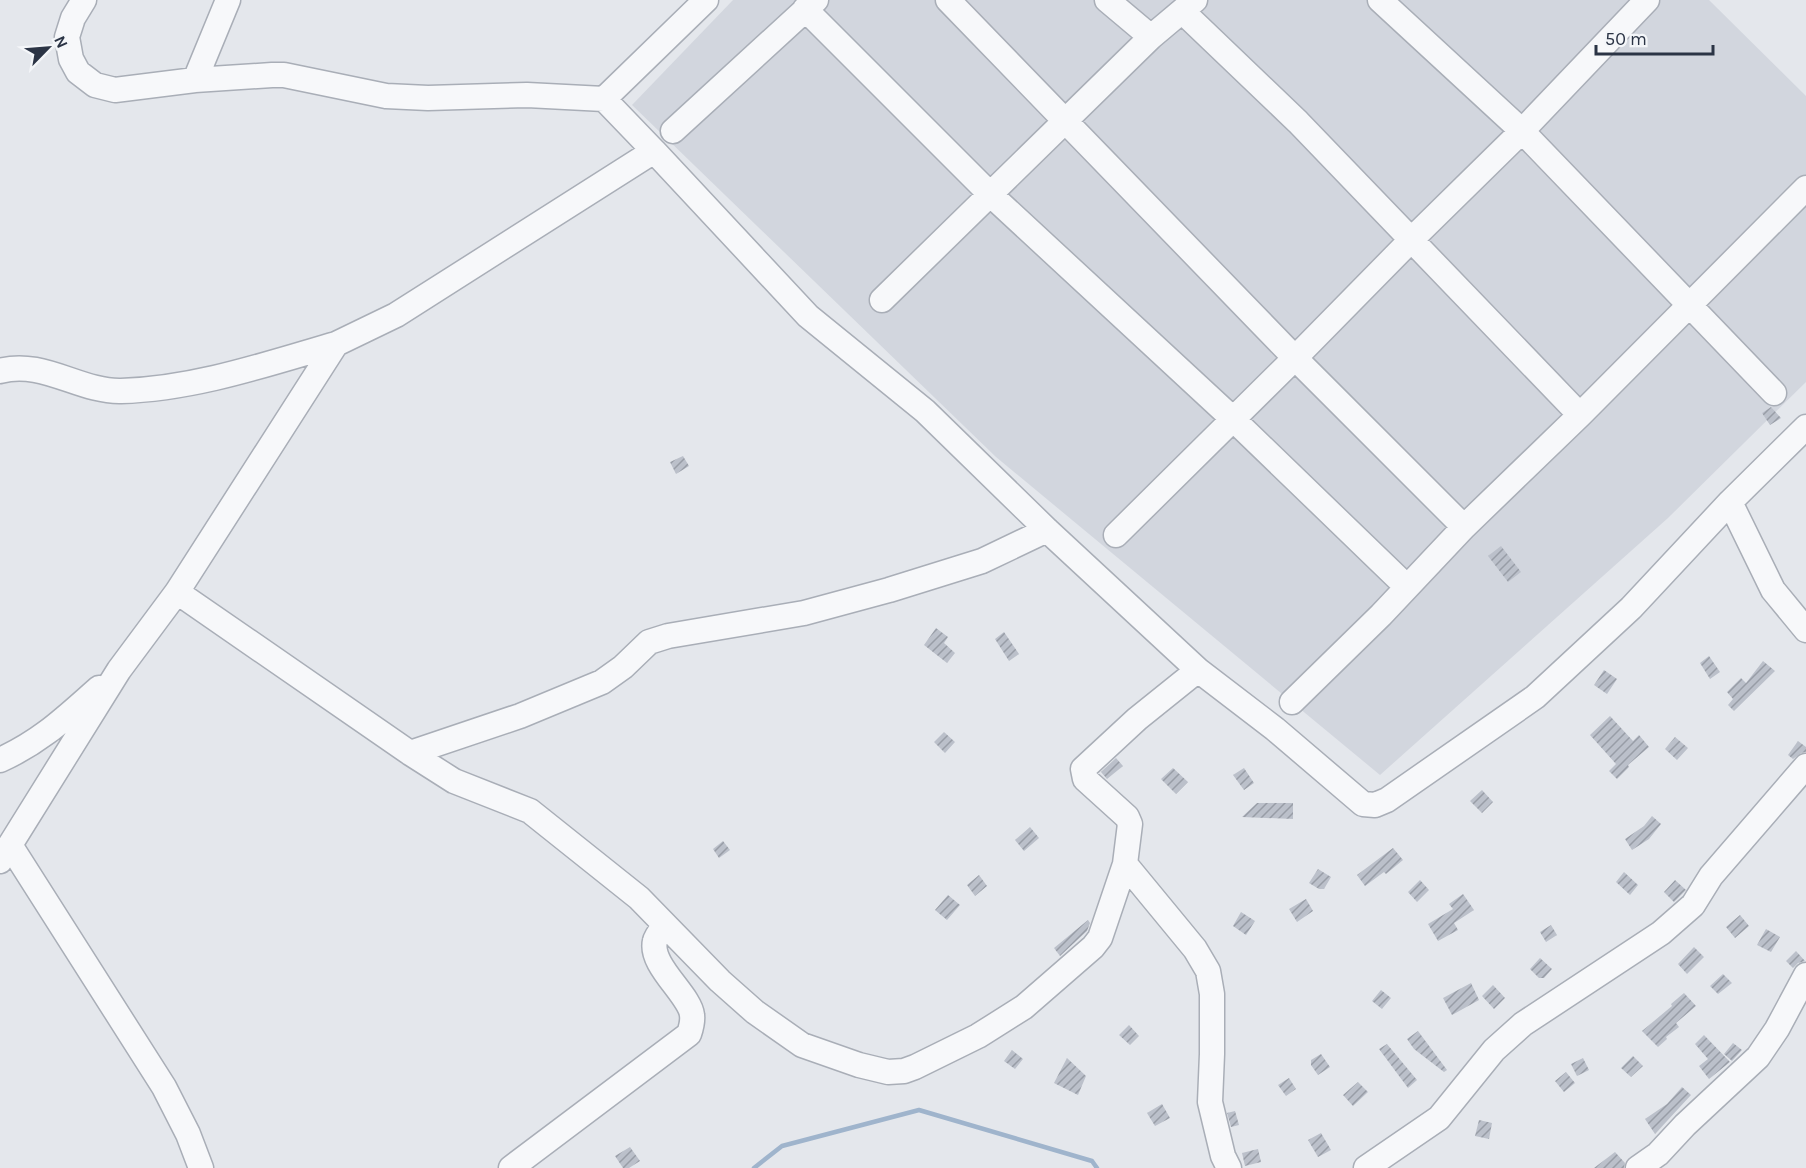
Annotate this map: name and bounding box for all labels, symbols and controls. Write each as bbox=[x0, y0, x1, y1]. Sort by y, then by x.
north arrow bbox=[18, 18, 78, 78]
scale bar bbox=[1596, 18, 1713, 56]
text: 50 m bbox=[1605, 28, 1647, 50]
text: N bbox=[50, 33, 72, 51]

